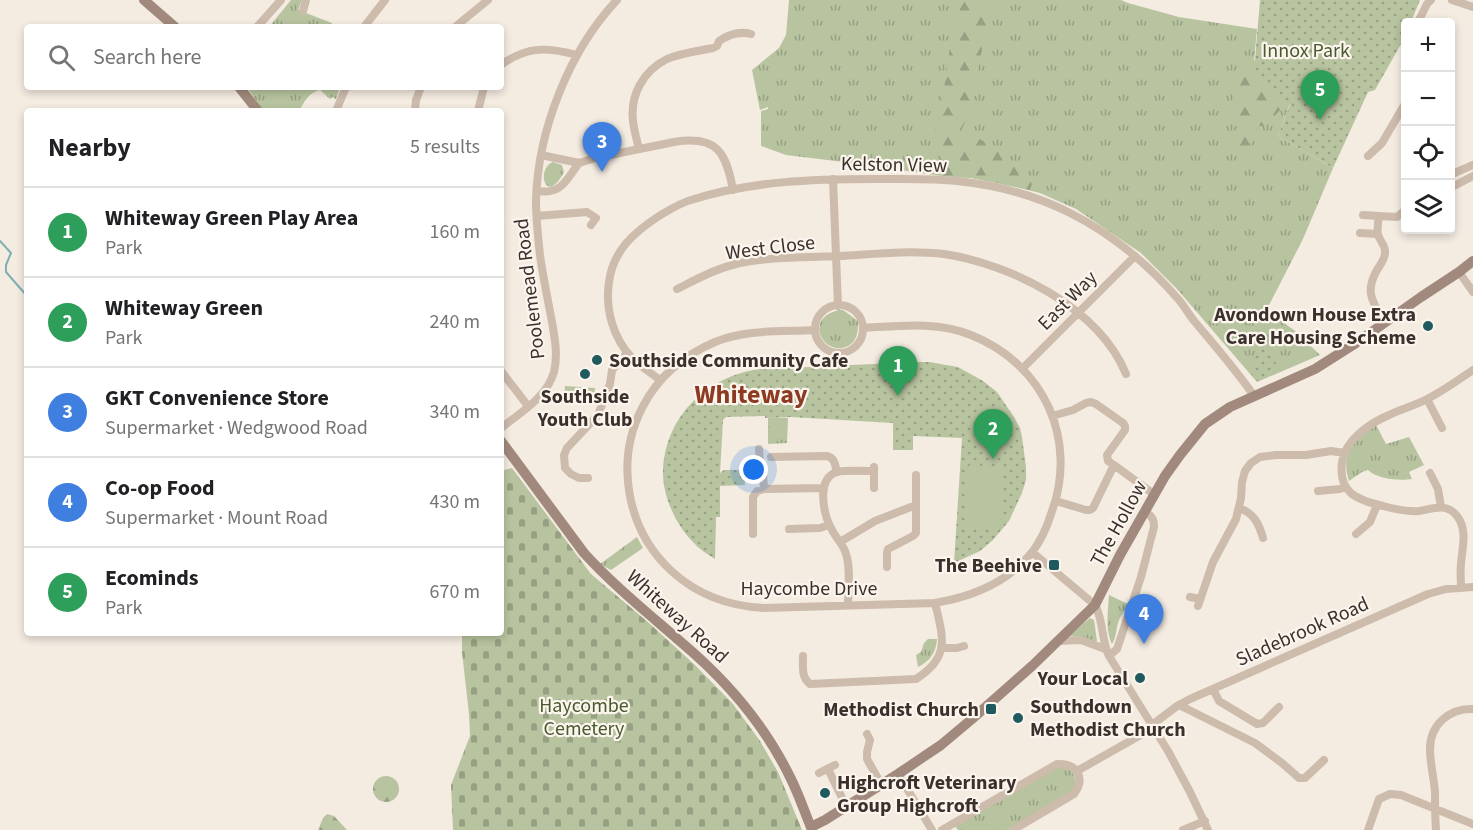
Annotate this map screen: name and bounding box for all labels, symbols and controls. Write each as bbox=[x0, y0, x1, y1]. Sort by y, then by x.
map controls bbox=[1401, 18, 1455, 234]
button: + bbox=[1401, 18, 1455, 72]
search box bbox=[24, 24, 504, 90]
park label: Innox Park bbox=[1262, 37, 1350, 65]
icon: search bbox=[45, 41, 78, 74]
text: Search here bbox=[93, 41, 201, 73]
pin: 5 bbox=[1300, 70, 1340, 120]
button: − bbox=[1401, 72, 1455, 126]
pin: 3 bbox=[582, 122, 622, 172]
button: locate bbox=[1401, 126, 1455, 180]
text: Nearby bbox=[48, 129, 131, 166]
text: 5 results bbox=[410, 133, 480, 161]
street label: Kelston View bbox=[841, 150, 947, 180]
button: layers bbox=[1401, 180, 1455, 234]
text: Whiteway Green Play Area bbox=[105, 202, 358, 234]
street label: Poolemead Road bbox=[507, 217, 553, 361]
text: 1 bbox=[62, 218, 73, 246]
text: 160 m bbox=[430, 218, 480, 246]
street label: West Close bbox=[724, 229, 817, 267]
text: Park bbox=[105, 234, 142, 262]
street label: East Way bbox=[1032, 264, 1104, 337]
text: Whiteway Green bbox=[105, 292, 263, 324]
place label: Avondown House Extra Care Housing Scheme bbox=[1213, 301, 1416, 352]
text: 2 bbox=[62, 308, 73, 336]
text: 240 m bbox=[430, 308, 480, 336]
marker: Avondown House Extra Care Housing Scheme bbox=[1421, 319, 1435, 333]
text: Park bbox=[105, 324, 142, 352]
pin: 1 bbox=[878, 346, 918, 396]
place label: Southside Community Cafe bbox=[609, 347, 848, 375]
marker: Southside Community Cafe bbox=[590, 353, 604, 367]
marker: Southside Youth Club bbox=[578, 367, 592, 381]
district label: Whiteway bbox=[694, 376, 808, 413]
text: GKT Convenience Store bbox=[105, 382, 329, 414]
place label: Southside Youth Club bbox=[536, 383, 633, 434]
text: 3 bbox=[62, 398, 73, 426]
text: 340 m bbox=[430, 398, 480, 426]
pin: 2 bbox=[974, 410, 1012, 459]
text: Supermarket · Wedgwood Road bbox=[105, 414, 368, 442]
your location bbox=[739, 455, 768, 484]
text: Co-op Food bbox=[105, 472, 215, 504]
street label: The Hollow bbox=[1084, 475, 1154, 572]
text: 4 bbox=[62, 488, 73, 516]
text: 430 m bbox=[430, 488, 480, 516]
text: Supermarket · Mount Road bbox=[105, 504, 328, 532]
place label: The Beehive bbox=[935, 552, 1042, 580]
marker: The Beehive bbox=[1047, 558, 1061, 572]
text: Ecominds bbox=[105, 562, 199, 594]
street label: Whiteway Road bbox=[620, 563, 734, 670]
street label: Haycombe Drive bbox=[741, 575, 877, 603]
text: 5 bbox=[62, 578, 73, 606]
text: 670 m bbox=[430, 578, 480, 606]
street label: Sladebrook Road bbox=[1231, 590, 1374, 674]
text: Park bbox=[105, 594, 142, 622]
pin: 4 bbox=[1124, 594, 1164, 644]
place label: Your Local bbox=[1037, 665, 1128, 693]
marker: Your Local bbox=[1133, 671, 1147, 685]
park label: Haycombe Cemetery bbox=[539, 692, 629, 743]
place label: Southdown Methodist Church bbox=[1030, 693, 1186, 744]
place label: Methodist Church bbox=[823, 696, 979, 724]
marker: Methodist Church bbox=[984, 702, 998, 716]
marker: Southdown Methodist Church bbox=[1011, 711, 1025, 725]
place label: Highcroft Veterinary Group Highcroft bbox=[837, 769, 1017, 820]
marker: Highcroft Veterinary Group Highcroft bbox=[818, 786, 832, 800]

